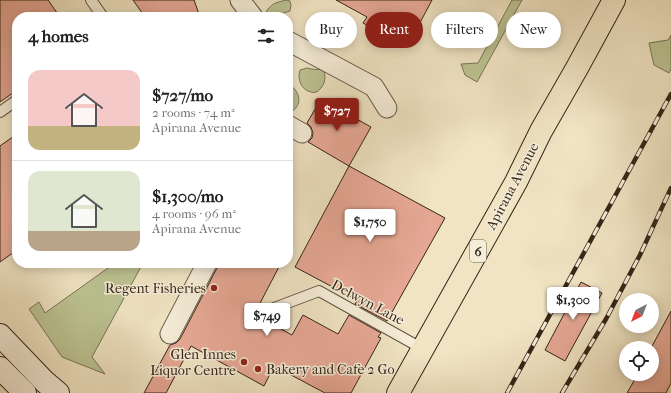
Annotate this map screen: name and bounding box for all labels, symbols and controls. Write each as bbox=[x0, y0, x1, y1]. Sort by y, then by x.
chip: Buy bbox=[305, 12, 357, 48]
chip: Rent bbox=[365, 12, 423, 48]
chip: Filters bbox=[431, 12, 498, 48]
chip: New bbox=[506, 12, 561, 48]
icon: filters bbox=[255, 25, 277, 47]
text: 4 homes bbox=[28, 26, 88, 46]
text: $727/mo bbox=[152, 85, 213, 105]
icon: home bbox=[60, 86, 108, 134]
pin: $727 bbox=[313, 98, 361, 132]
text: $727 bbox=[324, 103, 350, 118]
text: 2 rooms · 74 m² bbox=[152, 105, 235, 120]
text: Apirana Avenue bbox=[152, 120, 241, 135]
street label: Apirana Avenue bbox=[482, 140, 543, 233]
text: $1,300/mo bbox=[152, 186, 223, 206]
icon: home bbox=[60, 187, 108, 235]
text: 4 rooms · 96 m² bbox=[152, 206, 236, 221]
pin: $1,750 bbox=[337, 209, 403, 243]
text: $1,750 bbox=[354, 214, 386, 229]
text: Apirana Avenue bbox=[152, 221, 241, 236]
road number: 6 bbox=[470, 240, 486, 262]
street label: Delwyn Lane bbox=[328, 276, 407, 329]
place label: Regent Fisheries bbox=[105, 280, 206, 297]
marker: Regent Fisheries bbox=[209, 283, 219, 293]
pin: $1,300 bbox=[540, 287, 606, 321]
text: $1,300 bbox=[556, 292, 590, 307]
north arrow bbox=[619, 293, 659, 333]
map controls bbox=[619, 293, 659, 381]
pin: $749 bbox=[243, 303, 291, 337]
text: $749 bbox=[253, 308, 281, 323]
button: locate bbox=[619, 341, 659, 381]
place label: Glen Innes Liquor Centre bbox=[150, 346, 236, 379]
marker: Glen Innes Liquor Centre bbox=[239, 357, 249, 367]
place label: Bakery and Cafe 2 Go bbox=[266, 361, 395, 378]
marker: Bakery and Cafe 2 Go bbox=[253, 364, 263, 374]

